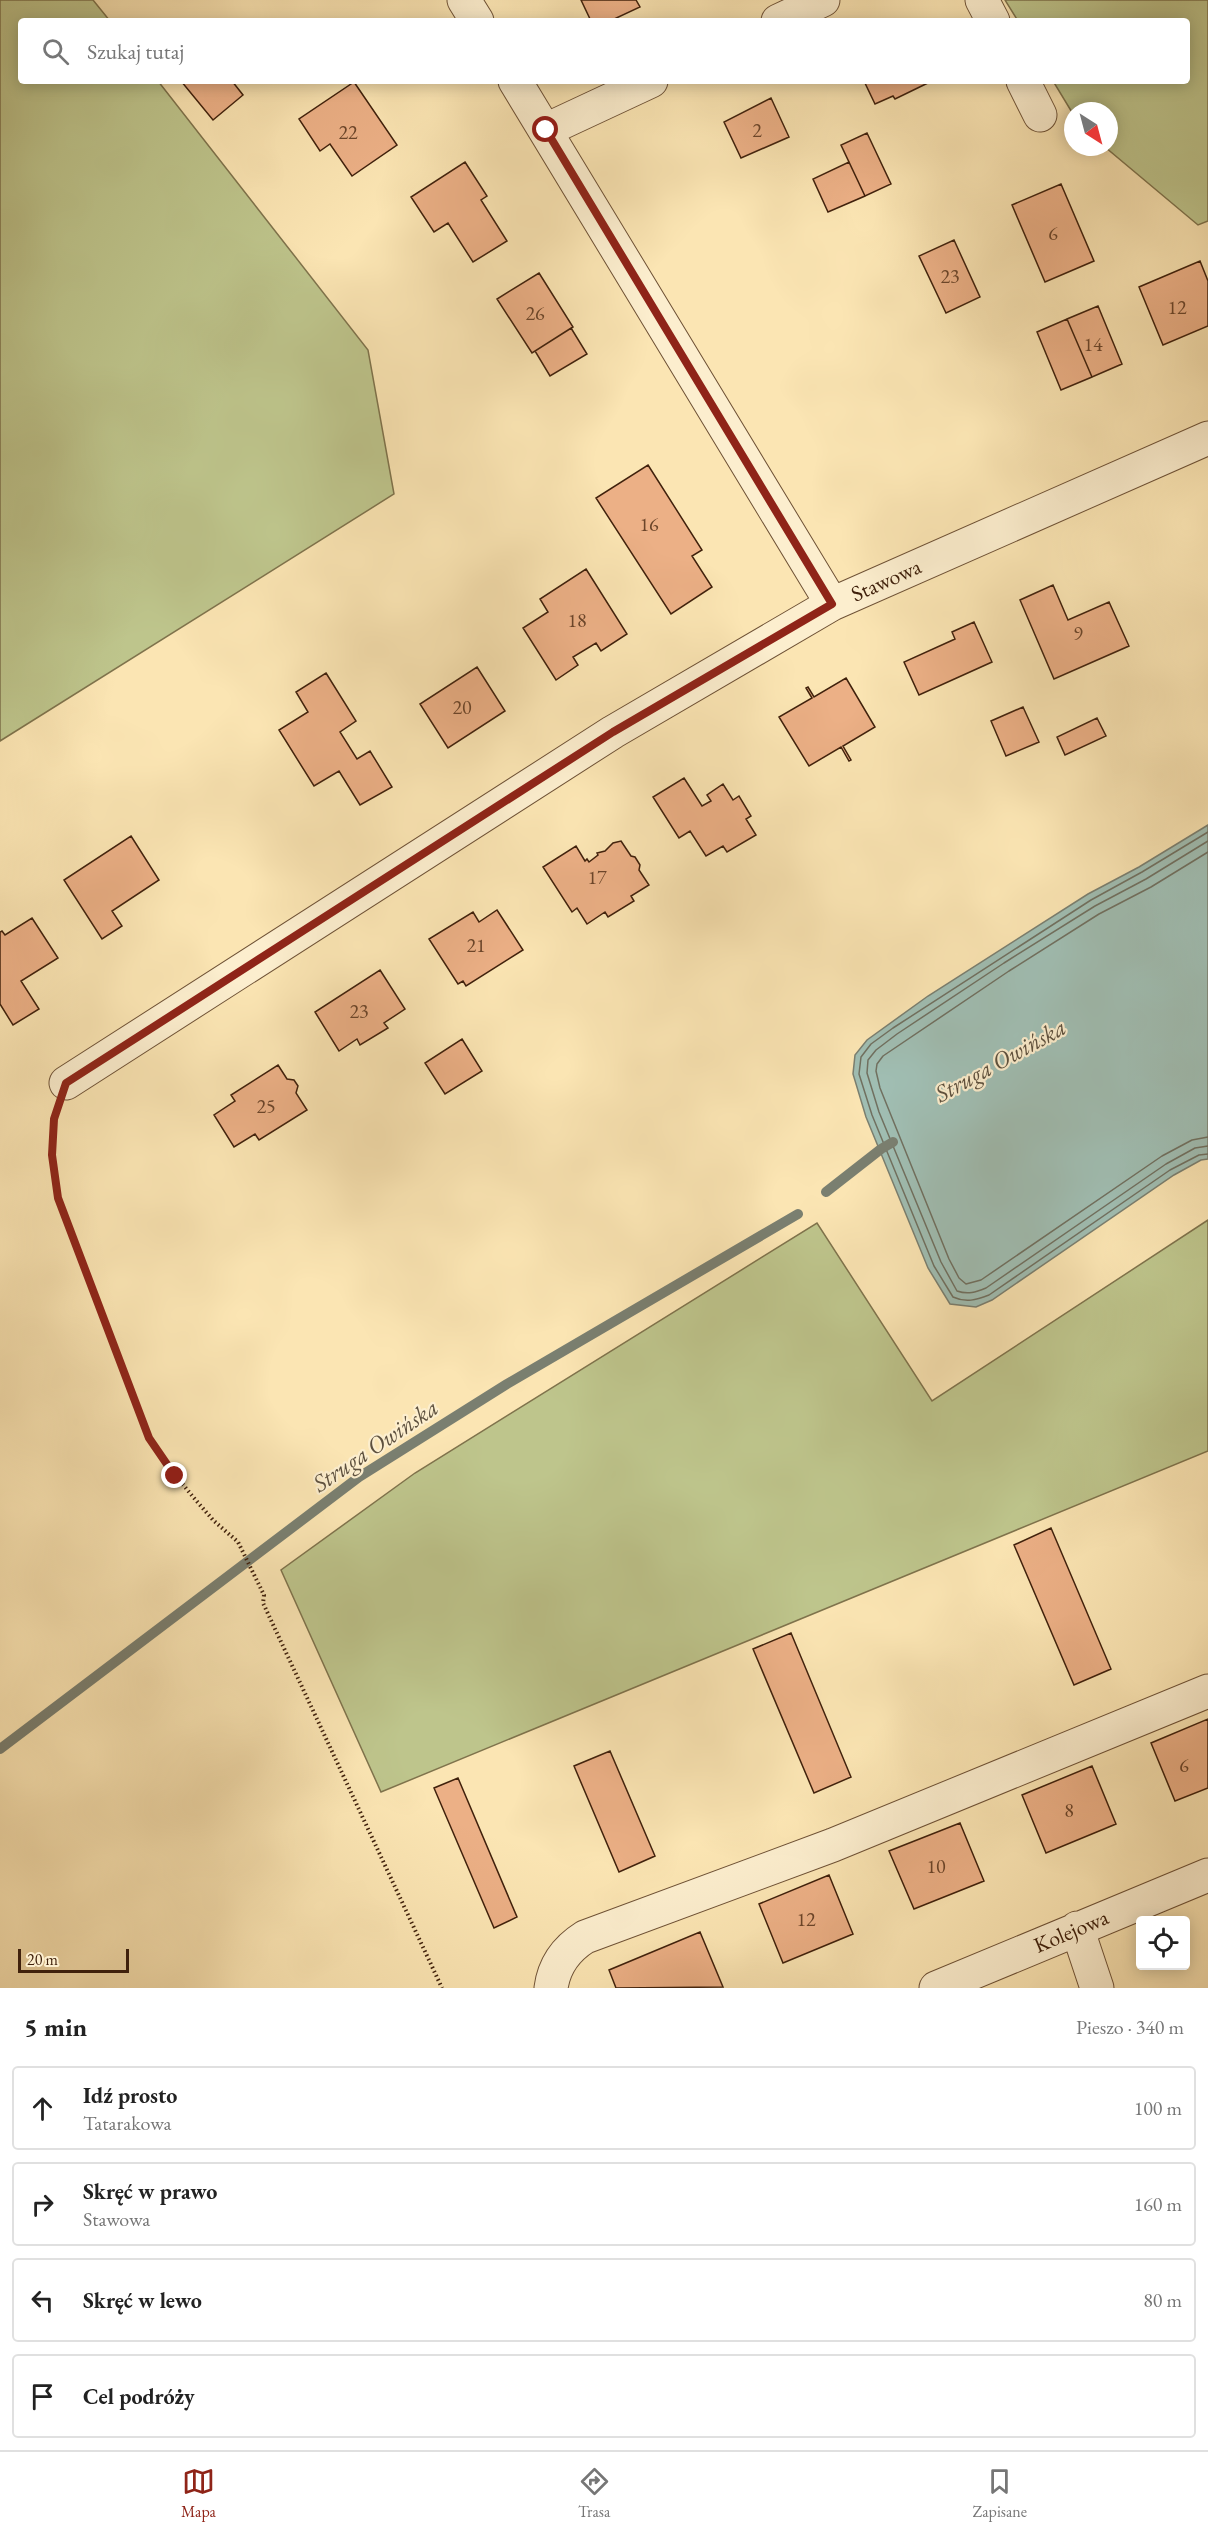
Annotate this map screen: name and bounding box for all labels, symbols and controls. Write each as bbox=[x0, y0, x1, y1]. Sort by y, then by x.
search box bbox=[18, 18, 1190, 84]
icon: search bbox=[39, 35, 72, 68]
text: Szukaj tutaj bbox=[87, 37, 184, 66]
north arrow bbox=[1064, 102, 1118, 156]
route start bbox=[532, 116, 558, 142]
house number: 2 bbox=[752, 117, 762, 143]
house number: 22 bbox=[338, 119, 358, 145]
house number: 6 bbox=[1048, 220, 1058, 246]
house number: 23 bbox=[940, 263, 960, 289]
house number: 12 bbox=[1167, 294, 1187, 320]
house number: 26 bbox=[525, 300, 545, 326]
house number: 14 bbox=[1083, 331, 1103, 357]
house number: 16 bbox=[639, 511, 659, 537]
street label: Stawowa bbox=[846, 552, 926, 608]
house number: 18 bbox=[567, 607, 587, 633]
house number: 9 bbox=[1073, 620, 1083, 646]
house number: 20 bbox=[452, 694, 472, 720]
house number: 17 bbox=[587, 864, 607, 890]
house number: 21 bbox=[466, 932, 486, 958]
house number: 23 bbox=[349, 998, 369, 1024]
water label: Struga Owińska bbox=[928, 1011, 1071, 1109]
house number: 25 bbox=[256, 1093, 276, 1119]
water label: Struga Owińska bbox=[305, 1391, 444, 1499]
route end bbox=[161, 1462, 187, 1488]
house number: 6 bbox=[1179, 1752, 1189, 1778]
house number: 8 bbox=[1064, 1797, 1074, 1823]
house number: 10 bbox=[926, 1853, 946, 1879]
street label: Kolejowa bbox=[1029, 1902, 1113, 1960]
house number: 12 bbox=[796, 1906, 816, 1932]
map controls bbox=[1136, 1916, 1190, 1970]
button: locate bbox=[1136, 1916, 1190, 1970]
scale bar bbox=[18, 1946, 129, 1974]
text: 20 m bbox=[27, 1949, 58, 1970]
text: 5 min bbox=[24, 2010, 87, 2044]
text: Pieszo · 340 m bbox=[1076, 2014, 1184, 2040]
text: Idź prosto bbox=[83, 2081, 177, 2110]
icon: ahead bbox=[26, 2092, 59, 2125]
text: 100 m bbox=[1134, 2095, 1182, 2121]
text: Tatarakowa bbox=[83, 2110, 172, 2136]
text: Skręć w prawo bbox=[83, 2177, 217, 2206]
icon: right bbox=[26, 2188, 59, 2221]
text: 160 m bbox=[1134, 2191, 1182, 2217]
text: Stawowa bbox=[83, 2206, 150, 2232]
icon: left bbox=[26, 2284, 59, 2317]
text: Skręć w lewo bbox=[83, 2286, 202, 2315]
text: 80 m bbox=[1143, 2287, 1182, 2313]
icon: arrive bbox=[26, 2380, 59, 2413]
text: Cel podróży bbox=[83, 2382, 195, 2411]
tab: Mapa bbox=[181, 2465, 216, 2522]
tab: Trasa bbox=[578, 2465, 611, 2522]
tab: Zapisane bbox=[973, 2465, 1027, 2522]

